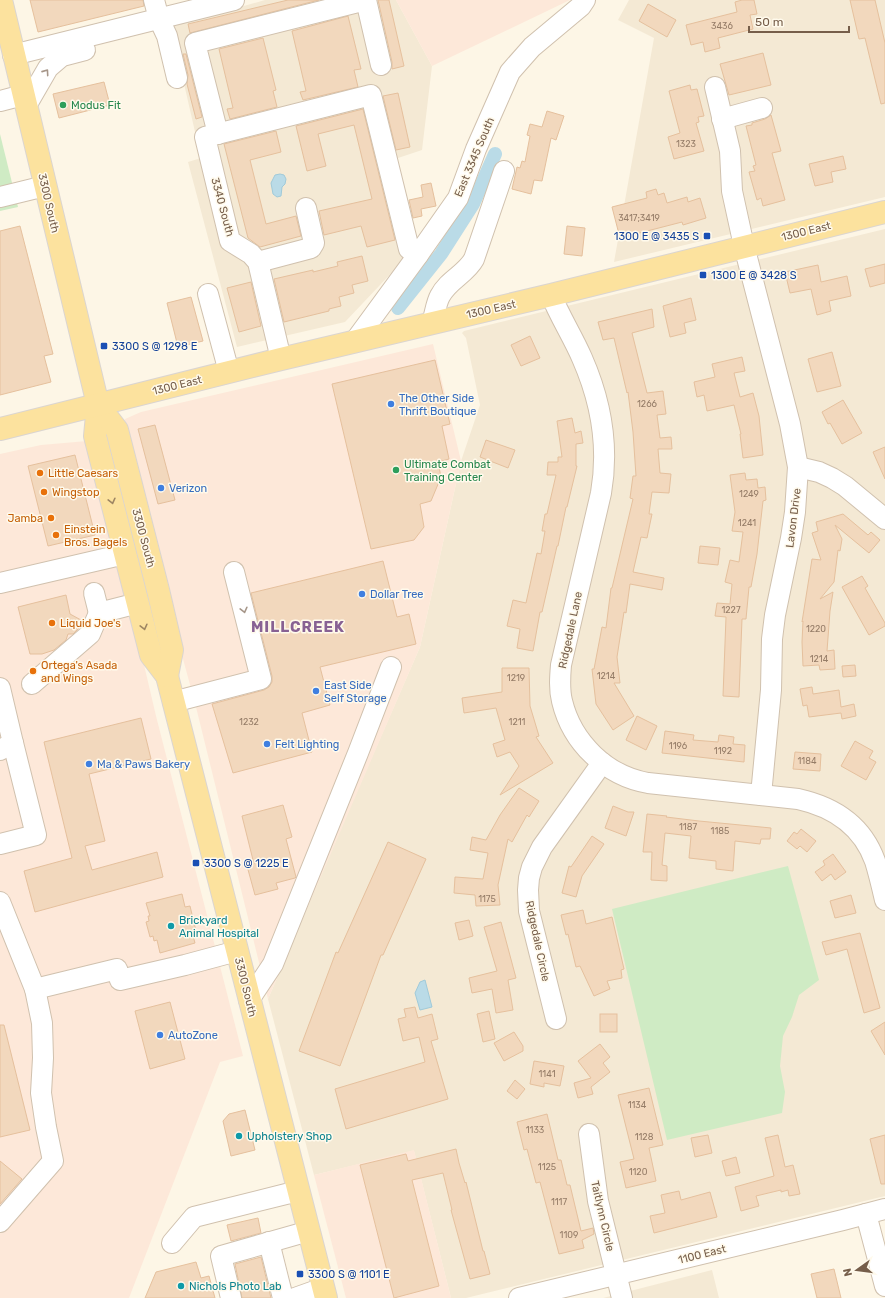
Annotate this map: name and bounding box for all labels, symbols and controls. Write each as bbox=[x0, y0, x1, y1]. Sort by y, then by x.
scale bar bbox=[749, 8, 849, 34]
text: 50 m bbox=[755, 15, 783, 29]
house number: 3436 bbox=[711, 21, 733, 31]
one-way arrow bbox=[41, 70, 48, 77]
place label: Modus Fit bbox=[71, 99, 122, 112]
marker: Modus Fit bbox=[58, 100, 68, 110]
street label: East 3345 South bbox=[452, 115, 497, 199]
house number: 1323 bbox=[676, 139, 696, 149]
street label: 3300 South bbox=[35, 172, 62, 234]
street label: 3340 South bbox=[208, 176, 237, 238]
house number: 3417;3419 bbox=[618, 213, 660, 223]
street label: 1300 East bbox=[780, 219, 833, 244]
place label: 1300 E @ 3435 S bbox=[614, 230, 699, 243]
marker: 1300 E @ 3435 S bbox=[702, 231, 712, 241]
place label: 1300 E @ 3428 S bbox=[711, 269, 797, 282]
marker: 1300 E @ 3428 S bbox=[698, 270, 708, 280]
street label: 1300 East bbox=[465, 297, 518, 322]
place label: 3300 S @ 1298 E bbox=[112, 340, 198, 353]
marker: 3300 S @ 1298 E bbox=[99, 341, 109, 351]
street label: 1300 East bbox=[151, 373, 204, 398]
place label: The Other Side Thrift Boutique bbox=[399, 392, 477, 418]
marker: The Other Side Thrift Boutique bbox=[386, 399, 396, 409]
house number: 1266 bbox=[637, 399, 658, 409]
place label: Ultimate Combat Training Center bbox=[404, 458, 491, 484]
marker: Ultimate Combat Training Center bbox=[391, 465, 401, 475]
place label: Little Caesars bbox=[48, 467, 118, 480]
marker: Little Caesars bbox=[35, 468, 45, 478]
place label: Verizon bbox=[169, 482, 207, 495]
marker: Verizon bbox=[156, 483, 166, 493]
place label: Wingstop bbox=[52, 486, 99, 499]
marker: Wingstop bbox=[39, 487, 49, 497]
street label: Lavon Drive bbox=[783, 487, 804, 549]
house number: 1249 bbox=[739, 489, 759, 499]
one-way arrow bbox=[107, 498, 115, 504]
street label: 3300 South bbox=[129, 507, 158, 569]
place label: Jamba bbox=[8, 512, 43, 525]
marker: Jamba bbox=[46, 513, 56, 523]
house number: 1241 bbox=[738, 518, 756, 528]
place label: Einstein Bros. Bagels bbox=[64, 523, 128, 549]
marker: Einstein Bros. Bagels bbox=[51, 530, 61, 540]
place label: Dollar Tree bbox=[370, 588, 424, 601]
marker: Dollar Tree bbox=[357, 589, 367, 599]
street label: Ridgedale Lane bbox=[556, 590, 585, 670]
house number: 1227 bbox=[721, 605, 741, 615]
one-way arrow bbox=[239, 607, 247, 613]
place label: Liquid Joe's bbox=[60, 617, 121, 630]
marker: Liquid Joe's bbox=[47, 618, 57, 628]
district label: MILLCREEK bbox=[251, 618, 345, 636]
one-way arrow bbox=[139, 623, 148, 630]
house number: 1220 bbox=[806, 624, 826, 634]
house number: 1214 bbox=[810, 654, 829, 664]
place label: Ortega's Asada and Wings bbox=[41, 659, 117, 685]
marker: Ortega's Asada and Wings bbox=[28, 666, 38, 676]
house number: 1214 bbox=[597, 671, 616, 681]
house number: 1219 bbox=[507, 673, 525, 683]
place label: East Side Self Storage bbox=[324, 679, 387, 705]
marker: East Side Self Storage bbox=[311, 686, 321, 696]
house number: 1232 bbox=[239, 717, 259, 727]
house number: 1211 bbox=[509, 717, 526, 727]
place label: Felt Lighting bbox=[275, 738, 339, 751]
marker: Felt Lighting bbox=[262, 739, 272, 749]
house number: 1196 bbox=[669, 741, 688, 751]
house number: 1192 bbox=[714, 746, 732, 756]
house number: 1184 bbox=[797, 756, 817, 766]
place label: Ma & Paws Bakery bbox=[97, 758, 190, 771]
marker: Ma & Paws Bakery bbox=[84, 759, 94, 769]
house number: 1187 bbox=[679, 822, 697, 832]
house number: 1185 bbox=[711, 826, 729, 836]
place label: 3300 S @ 1225 E bbox=[204, 857, 289, 870]
marker: 3300 S @ 1225 E bbox=[191, 858, 201, 868]
house number: 1175 bbox=[478, 894, 496, 904]
street label: Ridgedale Circle bbox=[523, 900, 552, 983]
place label: Brickyard Animal Hospital bbox=[179, 914, 259, 940]
marker: Brickyard Animal Hospital bbox=[166, 921, 176, 931]
street label: 3300 South bbox=[232, 956, 259, 1018]
place label: AutoZone bbox=[168, 1029, 218, 1042]
marker: AutoZone bbox=[155, 1030, 165, 1040]
house number: 1141 bbox=[539, 1069, 556, 1079]
house number: 1134 bbox=[628, 1100, 647, 1110]
house number: 1133 bbox=[526, 1125, 544, 1135]
place label: Upholstery Shop bbox=[247, 1130, 332, 1143]
marker: Upholstery Shop bbox=[234, 1131, 244, 1141]
house number: 1128 bbox=[635, 1132, 654, 1142]
house number: 1125 bbox=[538, 1162, 556, 1172]
house number: 1120 bbox=[629, 1167, 648, 1177]
street label: Taitlynn Circle bbox=[588, 1180, 617, 1253]
house number: 1117 bbox=[551, 1197, 567, 1207]
house number: 1109 bbox=[560, 1230, 578, 1240]
street label: 1100 East bbox=[677, 1242, 728, 1267]
north arrow bbox=[837, 1250, 877, 1290]
text: N bbox=[840, 1267, 855, 1278]
place label: 3300 S @ 1101 E bbox=[308, 1268, 390, 1281]
marker: 3300 S @ 1101 E bbox=[295, 1269, 305, 1279]
place label: Nichols Photo Lab bbox=[189, 1280, 282, 1293]
marker: Nichols Photo Lab bbox=[176, 1281, 186, 1291]

